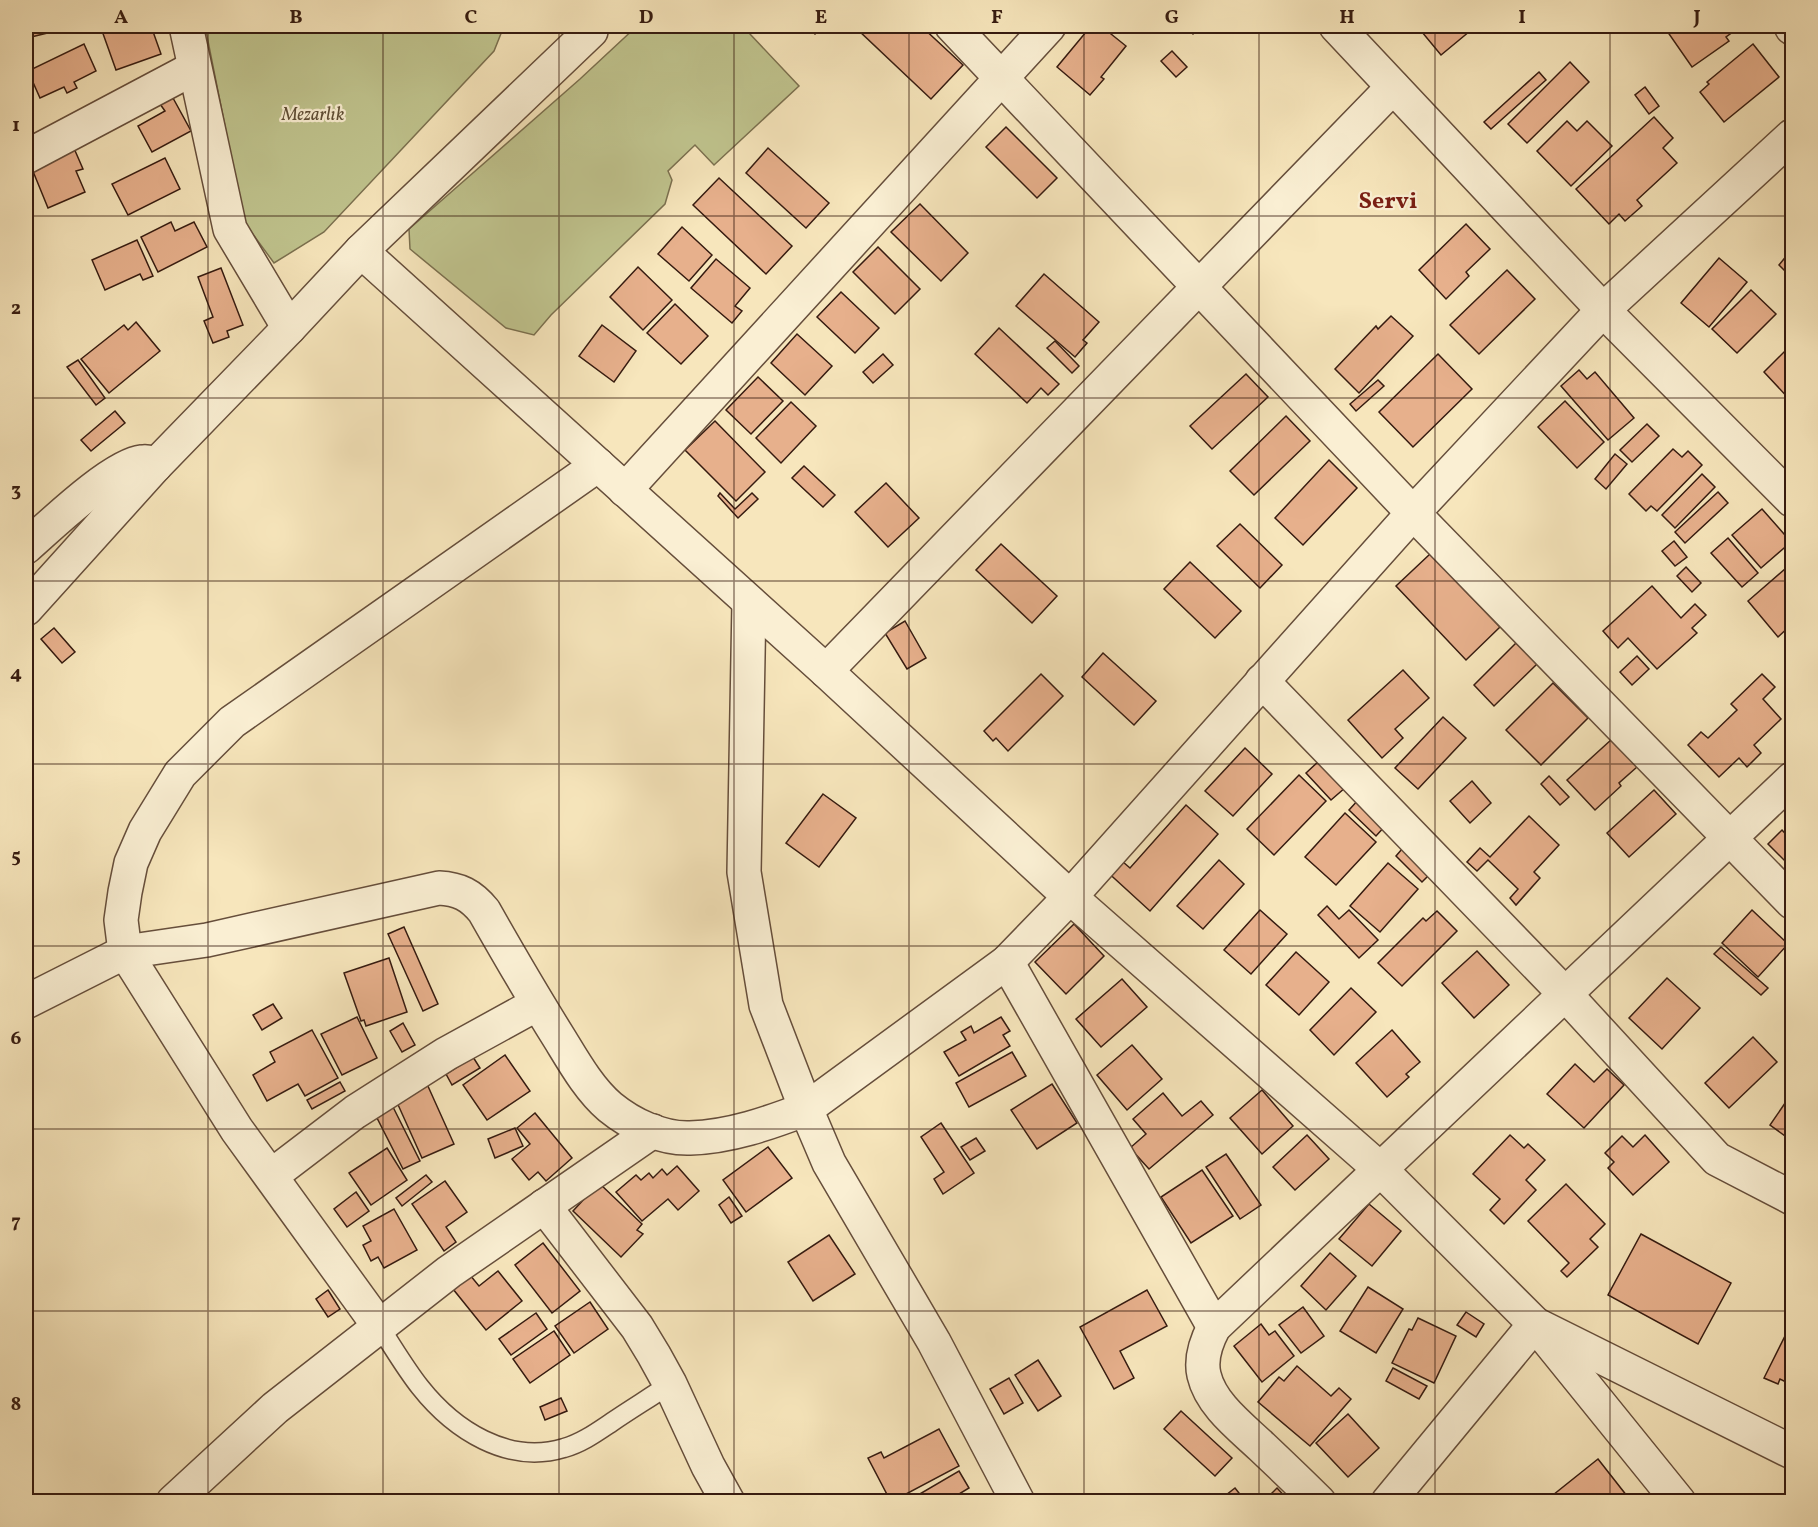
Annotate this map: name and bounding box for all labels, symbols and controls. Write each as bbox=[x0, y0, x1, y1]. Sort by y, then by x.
text: A bbox=[114, 4, 128, 32]
text: B bbox=[289, 4, 303, 32]
text: C bbox=[465, 4, 478, 32]
text: D bbox=[639, 4, 653, 32]
text: E bbox=[815, 4, 827, 32]
text: F bbox=[991, 4, 1003, 32]
text: G bbox=[1165, 4, 1179, 32]
text: H bbox=[1339, 4, 1355, 32]
text: I bbox=[1518, 4, 1526, 32]
text: J bbox=[1692, 4, 1701, 32]
park label: Mezarlık bbox=[281, 103, 344, 128]
text: 1 bbox=[12, 112, 20, 140]
district label: Servi bbox=[1359, 185, 1417, 219]
text: 2 bbox=[11, 295, 21, 323]
text: 3 bbox=[11, 477, 21, 505]
text: 4 bbox=[10, 660, 22, 688]
text: 5 bbox=[11, 843, 21, 871]
text: 6 bbox=[11, 1025, 22, 1053]
text: 7 bbox=[11, 1208, 21, 1236]
text: 8 bbox=[11, 1391, 21, 1419]

